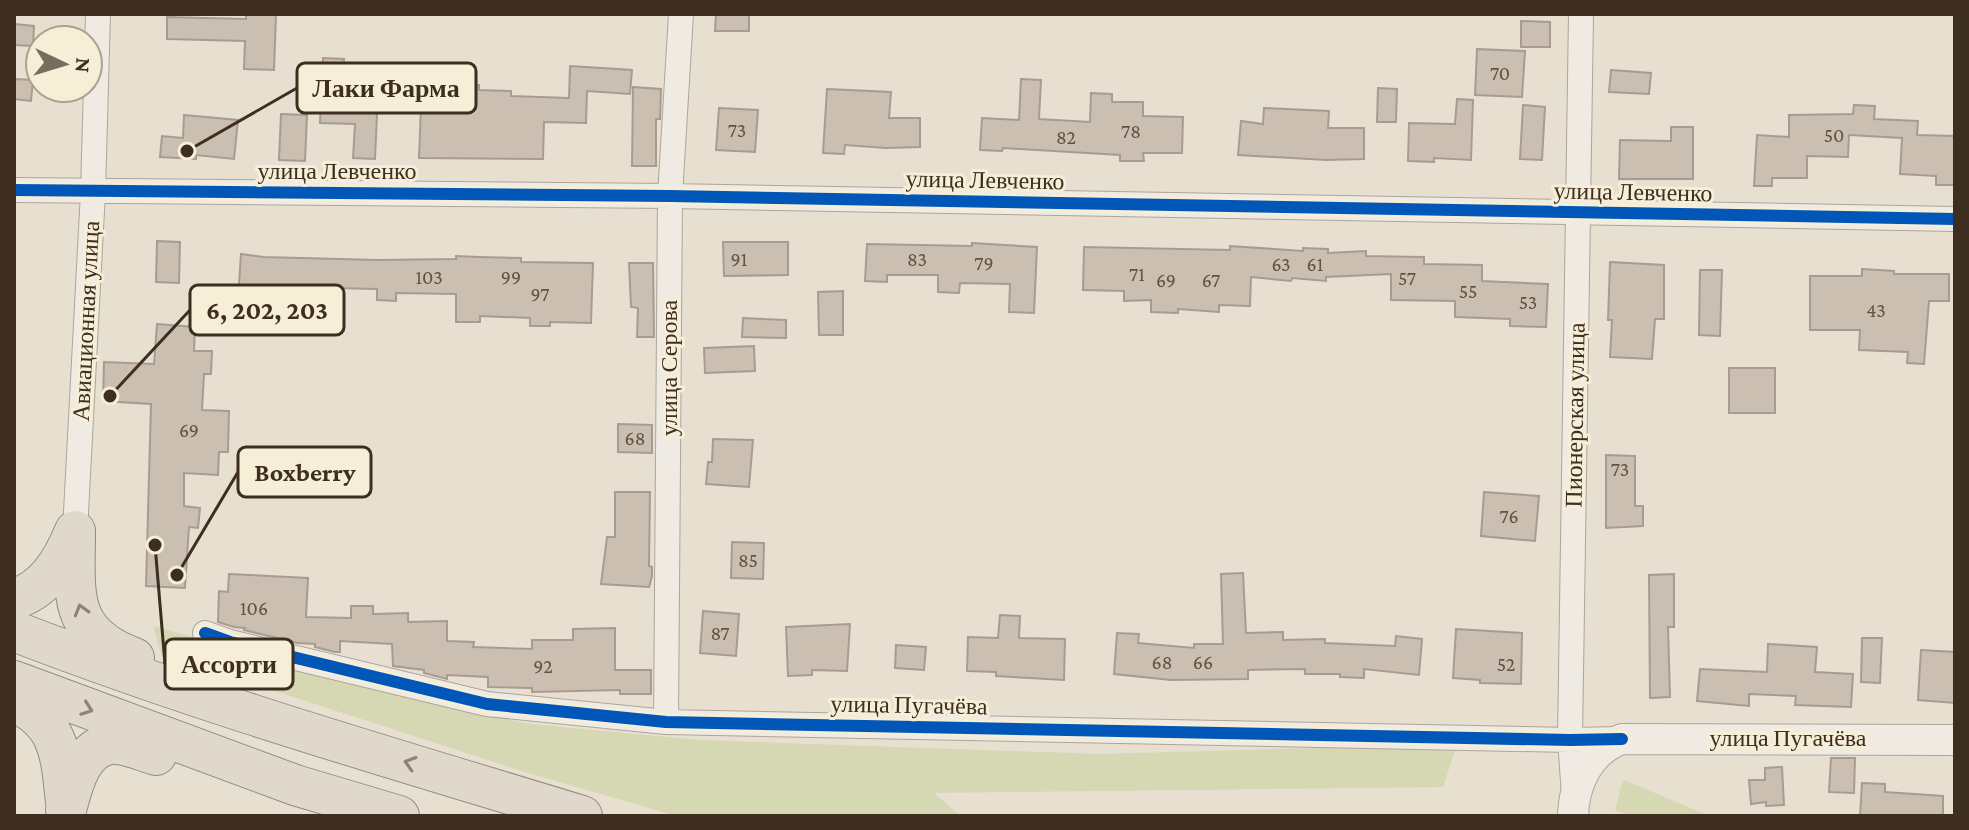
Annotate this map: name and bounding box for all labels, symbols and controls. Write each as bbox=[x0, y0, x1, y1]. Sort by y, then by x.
north arrow bbox=[24, 24, 104, 104]
text: N bbox=[70, 57, 96, 74]
house number: 70 bbox=[1490, 62, 1510, 84]
callout: Лаки Фарма bbox=[297, 63, 476, 113]
text: Лаки Фарма bbox=[312, 74, 460, 103]
house number: 73 bbox=[728, 119, 746, 141]
house number: 78 bbox=[1121, 120, 1141, 142]
house number: 50 bbox=[1824, 124, 1844, 146]
house number: 82 bbox=[1056, 126, 1076, 148]
street label: улица Левченко bbox=[258, 157, 416, 184]
street label: улица Левченко bbox=[905, 165, 1065, 194]
street label: улица Левченко bbox=[1553, 177, 1713, 206]
street label: Авиационная улица bbox=[67, 220, 104, 422]
house number: 91 bbox=[731, 248, 747, 270]
house number: 83 bbox=[907, 248, 927, 270]
house number: 79 bbox=[974, 252, 994, 274]
house number: 63 bbox=[1272, 253, 1290, 275]
house number: 61 bbox=[1307, 253, 1323, 275]
house number: 71 bbox=[1129, 263, 1145, 285]
house number: 103 bbox=[415, 266, 443, 288]
house number: 99 bbox=[501, 266, 521, 288]
house number: 57 bbox=[1398, 267, 1416, 289]
house number: 69 bbox=[1156, 269, 1176, 291]
house number: 67 bbox=[1202, 269, 1220, 291]
house number: 55 bbox=[1459, 280, 1477, 302]
house number: 97 bbox=[531, 283, 549, 305]
callout: 6, 202, 203 bbox=[190, 285, 344, 335]
house number: 53 bbox=[1519, 291, 1537, 313]
text: 6, 202, 203 bbox=[206, 296, 328, 325]
street label: улица Серова bbox=[655, 299, 682, 436]
house number: 43 bbox=[1866, 299, 1886, 321]
street label: Пионерская улица bbox=[1559, 322, 1590, 508]
house number: 69 bbox=[179, 419, 199, 441]
house number: 68 bbox=[625, 427, 645, 449]
callout: Boxberry bbox=[238, 447, 371, 497]
text: Boxberry bbox=[254, 458, 356, 487]
house number: 73 bbox=[1611, 458, 1629, 480]
house number: 76 bbox=[1499, 505, 1519, 527]
house number: 85 bbox=[738, 549, 758, 571]
house number: 106 bbox=[240, 597, 268, 619]
one-way arrow bbox=[74, 604, 90, 617]
house number: 87 bbox=[710, 622, 730, 644]
callout: Ассорти bbox=[165, 639, 293, 689]
text: Ассорти bbox=[181, 650, 277, 679]
house number: 68 bbox=[1152, 651, 1172, 673]
house number: 66 bbox=[1193, 651, 1213, 673]
house number: 52 bbox=[1497, 653, 1515, 675]
house number: 92 bbox=[533, 655, 553, 677]
street label: улица Пугачёва bbox=[830, 690, 988, 719]
one-way arrow bbox=[79, 699, 93, 716]
street label: улица Пугачёва bbox=[1709, 724, 1867, 751]
one-way arrow bbox=[404, 756, 417, 772]

